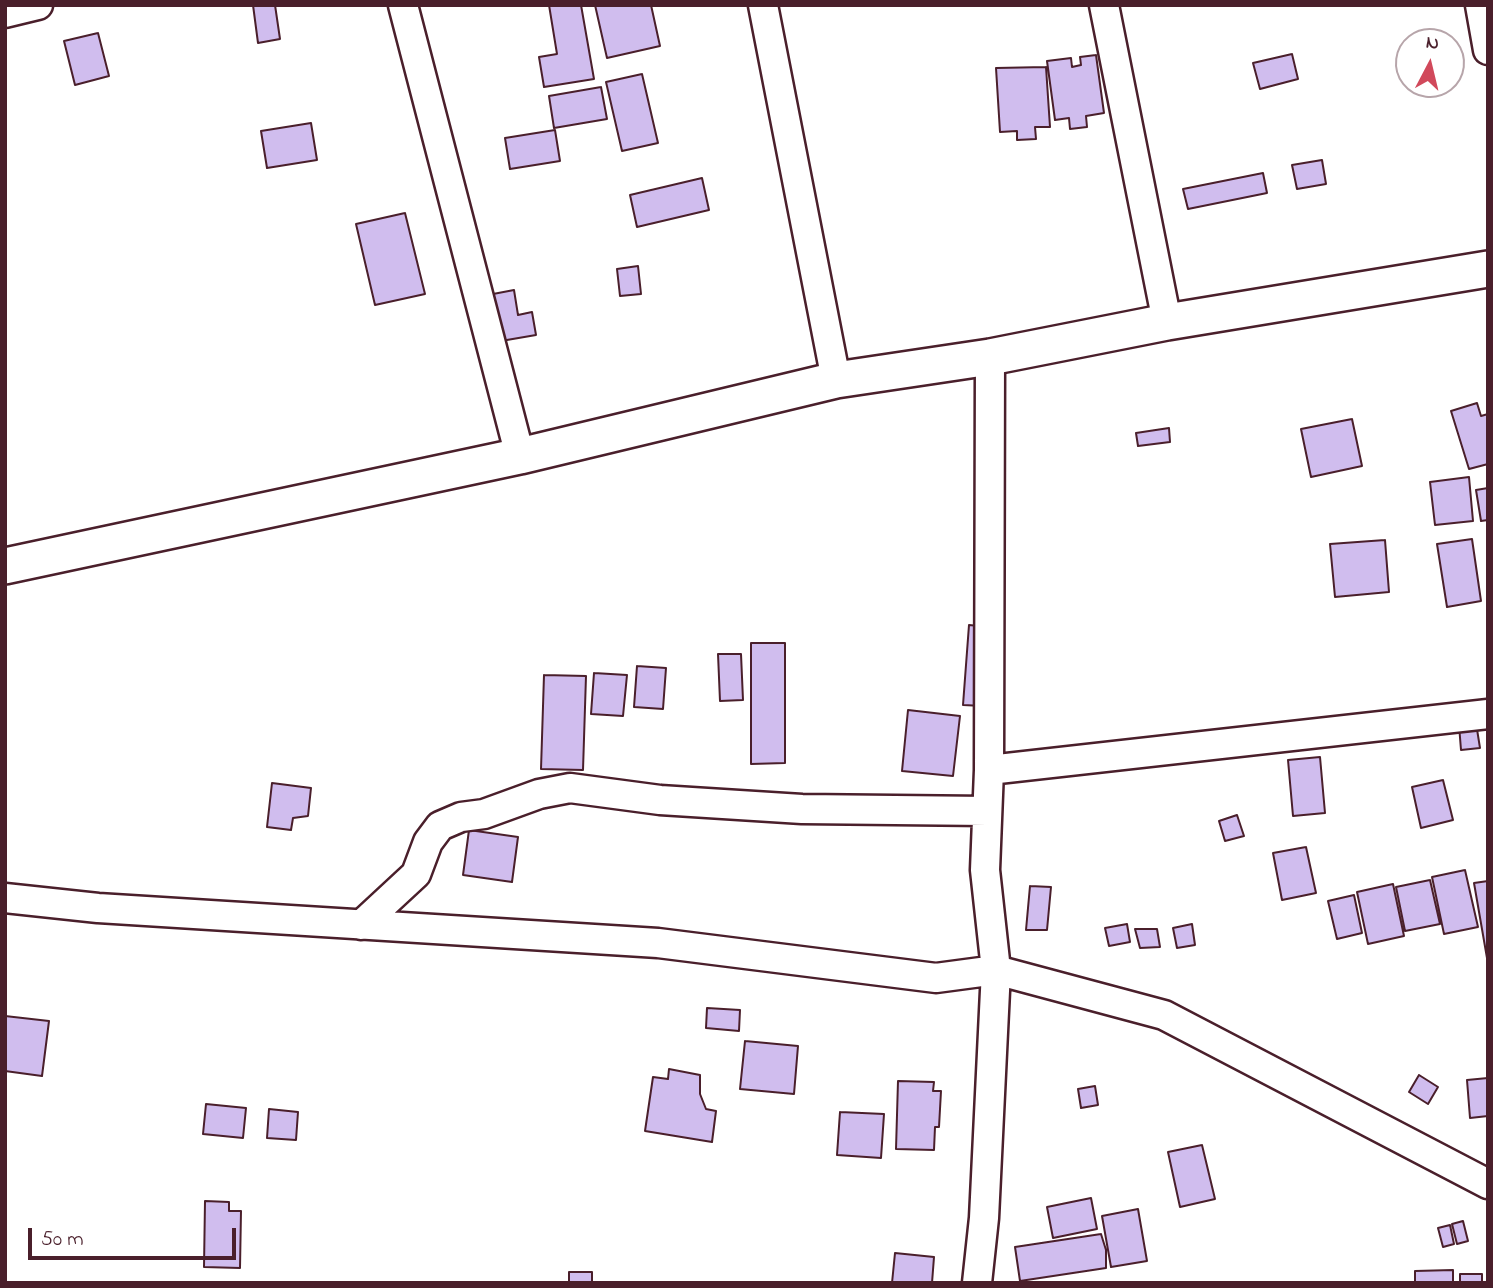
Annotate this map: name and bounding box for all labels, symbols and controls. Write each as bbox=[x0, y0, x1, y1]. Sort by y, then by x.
north arrow bbox=[1395, 28, 1465, 98]
text: N bbox=[1424, 29, 1440, 58]
scale bar bbox=[32, 1214, 240, 1258]
text: 50 m bbox=[41, 1225, 84, 1255]

